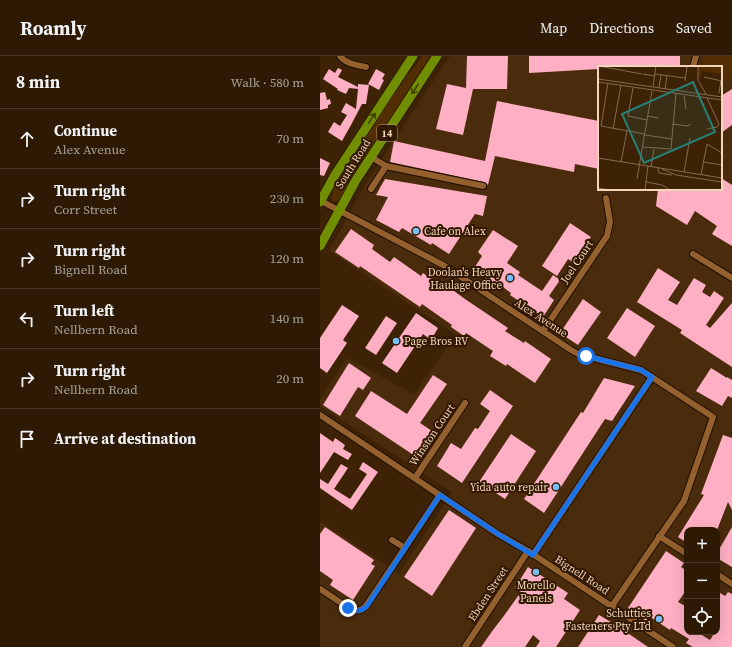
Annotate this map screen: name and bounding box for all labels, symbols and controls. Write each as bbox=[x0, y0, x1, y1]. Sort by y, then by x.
text: Roamly bbox=[20, 15, 87, 41]
text: Map bbox=[540, 18, 567, 38]
text: Directions bbox=[589, 18, 654, 38]
text: Saved bbox=[676, 18, 712, 38]
inset map bbox=[598, 66, 722, 190]
text: 8 min bbox=[16, 70, 60, 94]
text: Walk · 580 m bbox=[231, 74, 304, 91]
one-way arrow bbox=[411, 83, 419, 95]
one-way arrow bbox=[369, 112, 377, 124]
text: Continue bbox=[54, 120, 117, 141]
road number: 14 bbox=[377, 125, 397, 141]
icon: ahead bbox=[16, 128, 38, 150]
text: 70 m bbox=[276, 130, 304, 147]
street label: South Road bbox=[332, 136, 375, 192]
text: Alex Avenue bbox=[54, 141, 126, 158]
text: Turn right bbox=[54, 180, 126, 201]
icon: right bbox=[16, 188, 38, 210]
text: 230 m bbox=[270, 190, 304, 207]
text: Corr Street bbox=[54, 201, 117, 218]
place label: Cafe on Alex bbox=[424, 224, 486, 239]
marker: Cafe on Alex bbox=[411, 226, 421, 236]
street label: Joel Court bbox=[557, 237, 597, 287]
text: Turn right bbox=[54, 240, 126, 261]
icon: right bbox=[16, 248, 38, 270]
text: 120 m bbox=[270, 250, 304, 267]
text: Bignell Road bbox=[54, 261, 127, 278]
place label: Doolan's Heavy Haulage Office bbox=[428, 265, 502, 293]
marker: Doolan's Heavy Haulage Office bbox=[505, 273, 515, 283]
street label: Alex Avenue bbox=[511, 295, 571, 341]
text: Turn left bbox=[54, 300, 114, 321]
icon: left bbox=[16, 308, 38, 330]
text: 140 m bbox=[270, 310, 304, 327]
text: Nellbern Road bbox=[54, 321, 138, 338]
place label: Page Bros RV bbox=[404, 334, 469, 349]
marker: Page Bros RV bbox=[391, 336, 401, 346]
route start bbox=[577, 347, 595, 365]
text: Turn right bbox=[54, 360, 126, 381]
icon: right bbox=[16, 368, 38, 390]
text: 20 m bbox=[276, 370, 304, 387]
text: Nellbern Road bbox=[54, 381, 138, 398]
street label: Winston Court bbox=[406, 401, 458, 469]
icon: arrive bbox=[16, 428, 38, 450]
text: Arrive at destination bbox=[54, 428, 196, 449]
place label: Yida auto repair bbox=[470, 480, 548, 495]
marker: Yida auto repair bbox=[551, 482, 561, 492]
map controls bbox=[684, 527, 720, 635]
button: + bbox=[684, 527, 720, 563]
street label: Bignell Road bbox=[552, 552, 613, 599]
street label: Ebden Street bbox=[465, 563, 512, 624]
button: − bbox=[684, 563, 720, 599]
marker: Morello Panels bbox=[531, 567, 541, 577]
place label: Morello Panels bbox=[517, 578, 555, 606]
route end bbox=[339, 599, 357, 617]
button: locate bbox=[684, 599, 720, 635]
place label: Schutties Fasteners Pty LTd bbox=[565, 606, 652, 634]
marker: Schutties Fasteners Pty LTd bbox=[654, 614, 664, 624]

